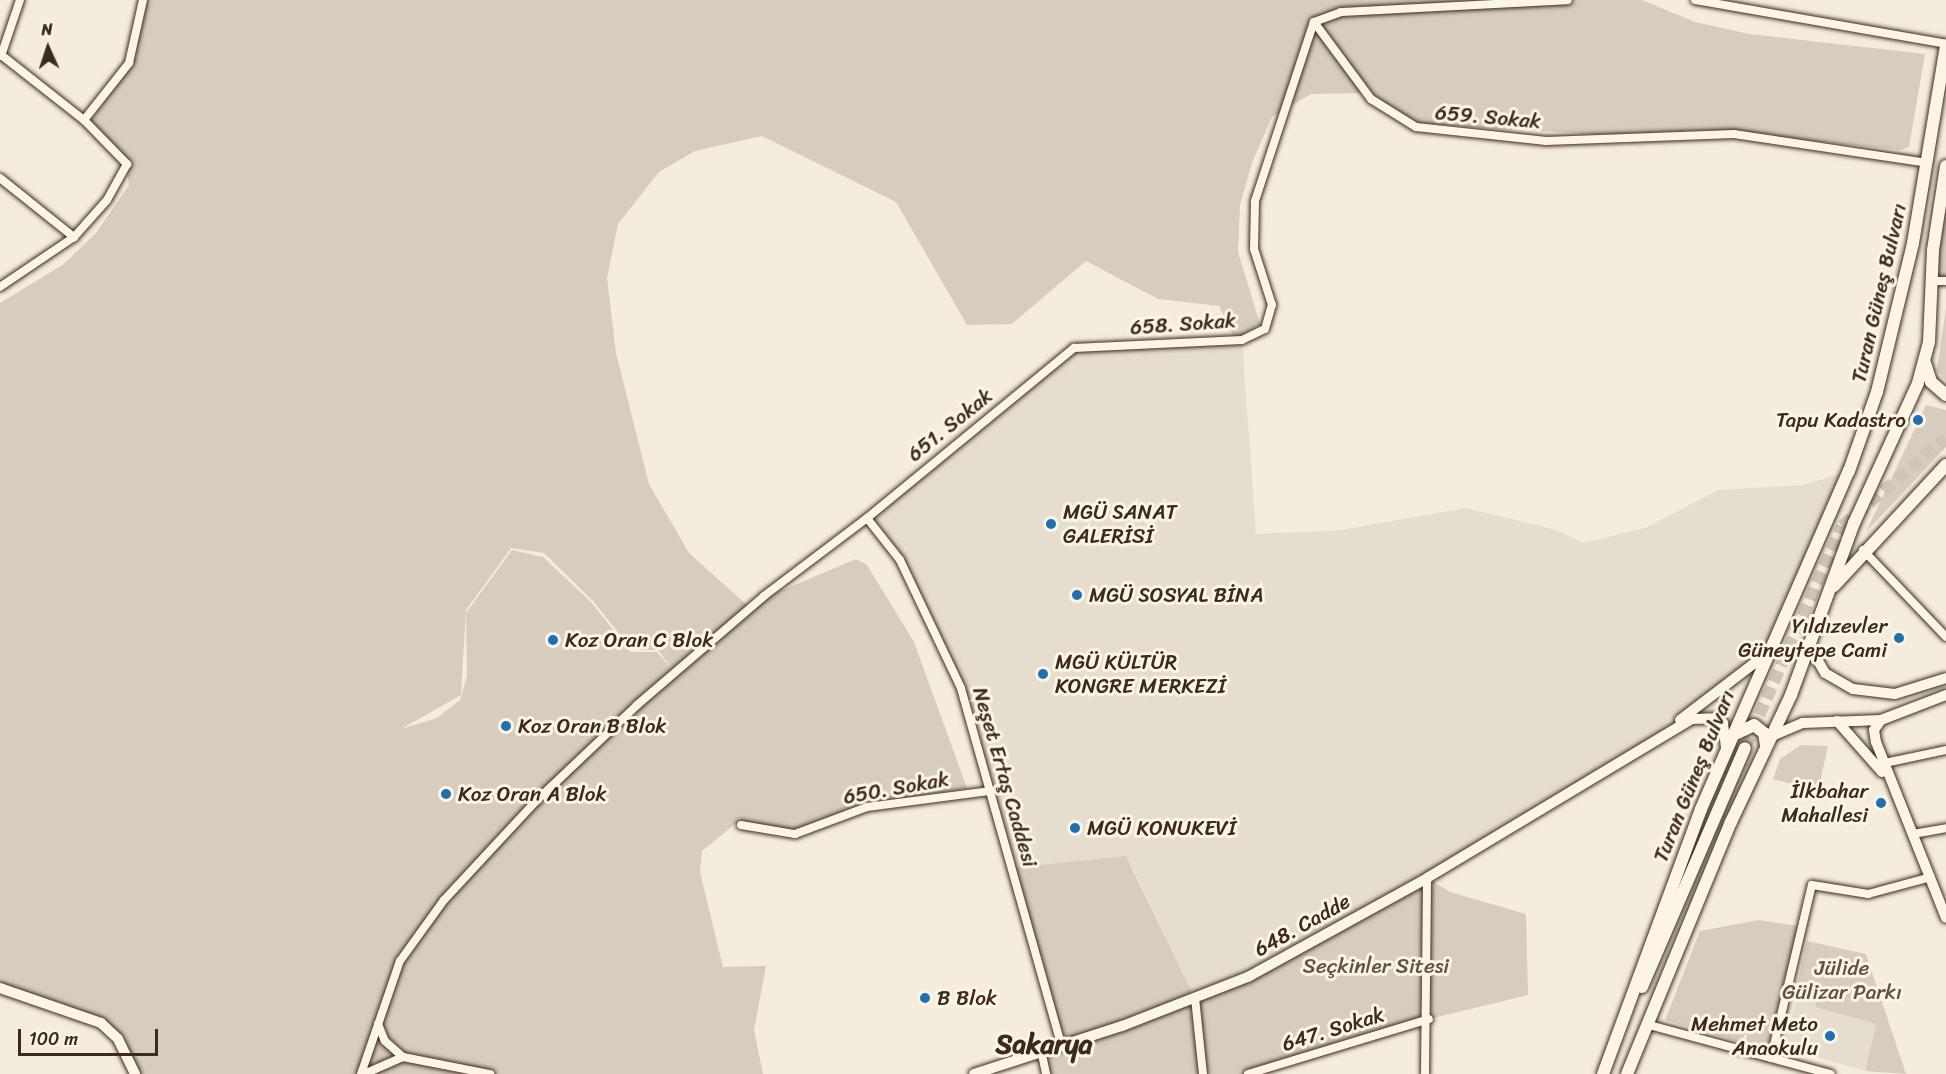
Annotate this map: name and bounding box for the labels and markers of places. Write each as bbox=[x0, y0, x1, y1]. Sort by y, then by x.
place label: Tapu Kadastro bbox=[1776, 407, 1906, 433]
marker: Tapu Kadastro bbox=[1911, 413, 1925, 427]
place label: MGÜ SANAT GALERİSİ bbox=[1063, 499, 1178, 549]
marker: MGÜ SANAT GALERİSİ bbox=[1044, 517, 1058, 531]
place label: MGÜ SOSYAL BİNA bbox=[1089, 582, 1266, 608]
marker: MGÜ SOSYAL BİNA bbox=[1070, 588, 1084, 602]
place label: Yıldızevler Güneytepe Cami bbox=[1738, 613, 1887, 663]
place label: Koz Oran C Blok bbox=[565, 627, 713, 653]
marker: Yıldızevler Güneytepe Cami bbox=[1892, 631, 1906, 645]
marker: Koz Oran C Blok bbox=[546, 633, 560, 647]
place label: MGÜ KÜLTÜR KONGRE MERKEZİ bbox=[1055, 649, 1226, 699]
marker: MGÜ KÜLTÜR KONGRE MERKEZİ bbox=[1036, 667, 1050, 681]
place label: Koz Oran B Blok bbox=[518, 713, 666, 739]
marker: Koz Oran B Blok bbox=[499, 719, 513, 733]
place label: İlkbahar Mahallesi bbox=[1781, 778, 1868, 828]
place label: Koz Oran A Blok bbox=[458, 781, 607, 807]
marker: Koz Oran A Blok bbox=[439, 787, 453, 801]
marker: İlkbahar Mahallesi bbox=[1872, 794, 1890, 812]
place label: MGÜ KONUKEVİ bbox=[1087, 815, 1237, 841]
marker: MGÜ KONUKEVİ bbox=[1068, 821, 1082, 835]
place label: B Blok bbox=[937, 985, 997, 1011]
marker: B Blok bbox=[918, 991, 932, 1005]
place label: Mehmet Meto Anaokulu bbox=[1690, 1011, 1818, 1061]
marker: Mehmet Meto Anaokulu bbox=[1823, 1029, 1837, 1043]

